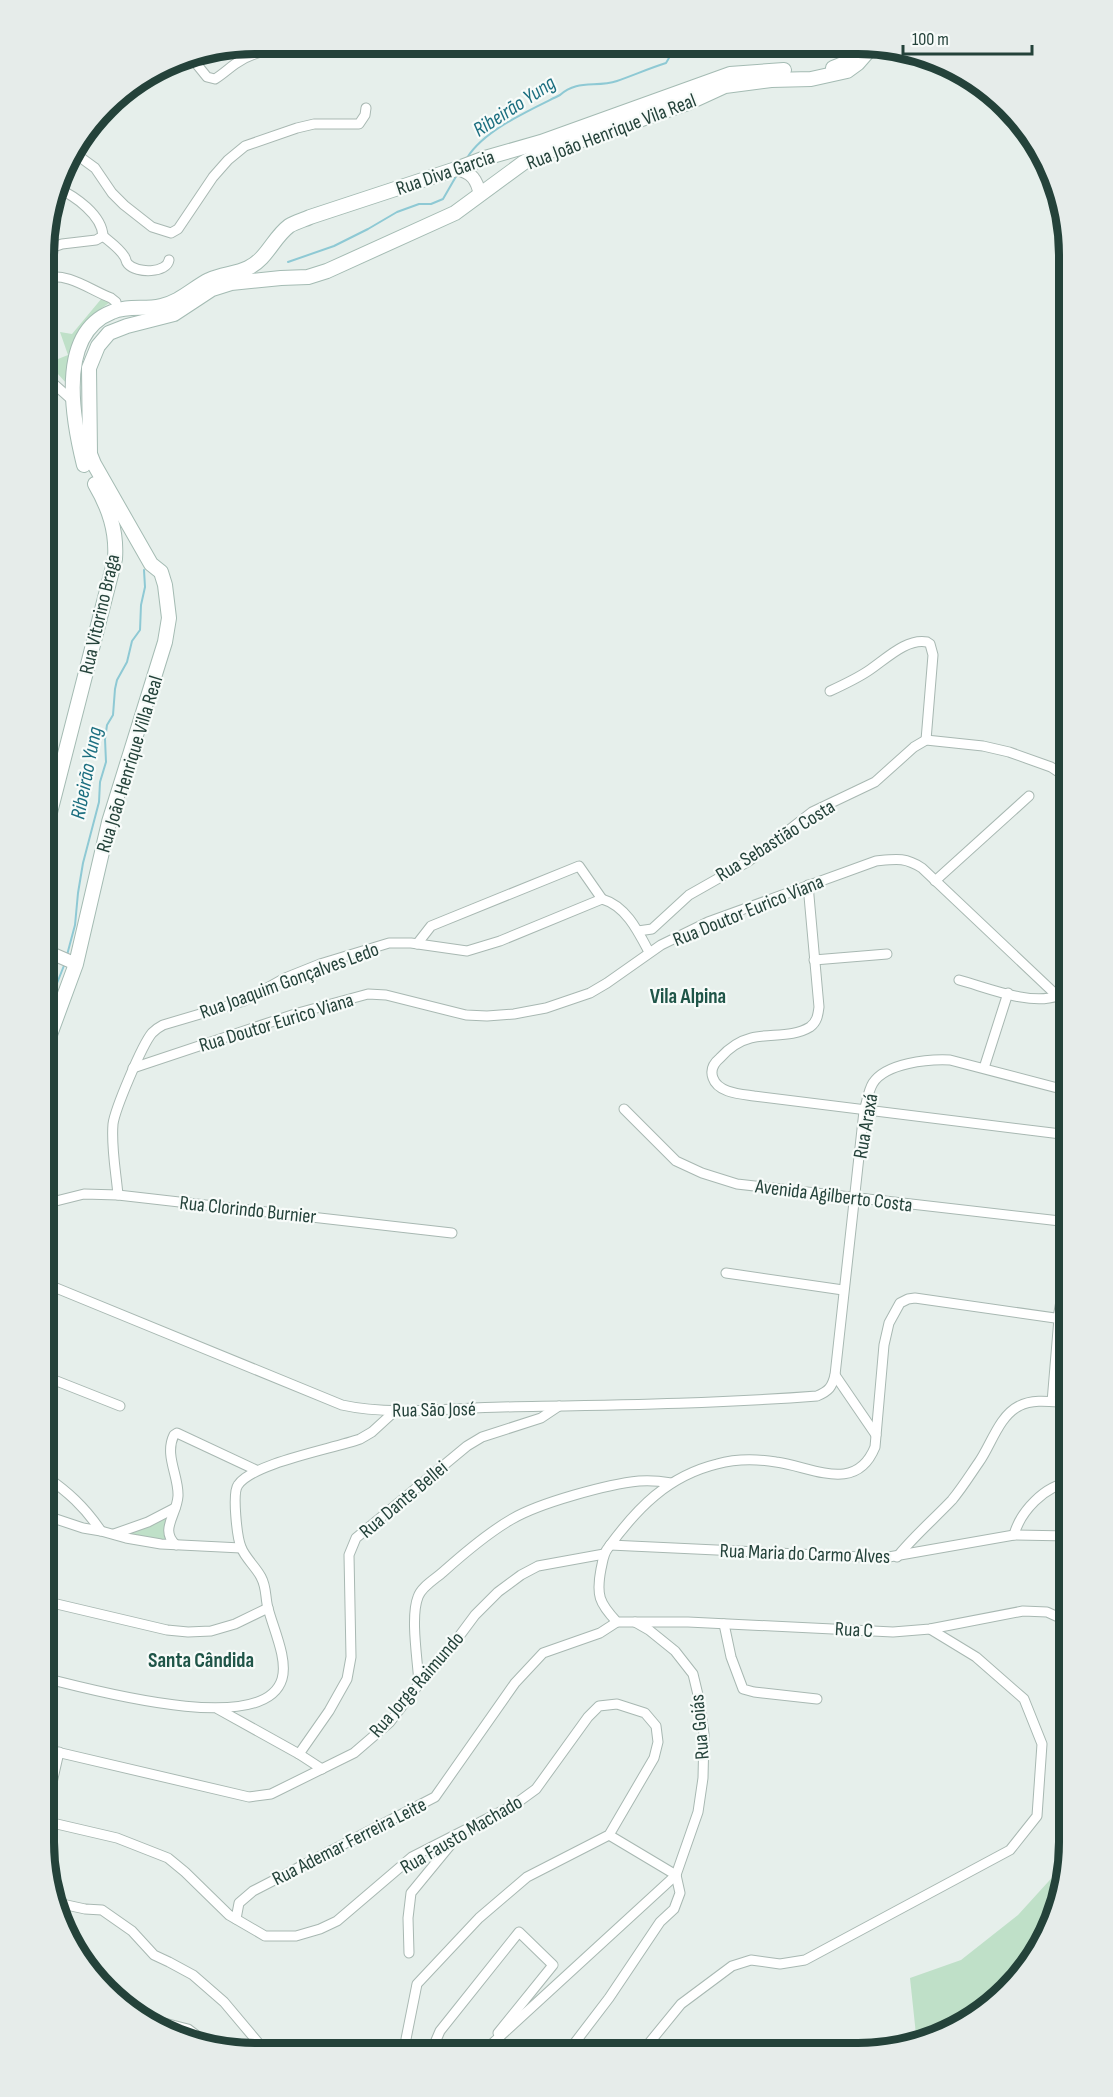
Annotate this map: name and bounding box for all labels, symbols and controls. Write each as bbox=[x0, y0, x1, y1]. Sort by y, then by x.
scale bar bbox=[903, 18, 1032, 56]
text: 100 m bbox=[912, 29, 949, 50]
water label: Ribeirão Yung bbox=[468, 70, 561, 142]
street label: Rua João Henrique Vila Real bbox=[523, 88, 700, 175]
street label: Rua Diva Garcia bbox=[393, 145, 498, 201]
street label: Rua Vitorino Braga bbox=[75, 552, 125, 677]
street label: Rua João Henrique Villa Real bbox=[92, 673, 168, 856]
water label: Ribeirão Yung bbox=[65, 724, 108, 821]
street label: Rua Sebastião Costa bbox=[712, 795, 840, 887]
street label: Rua Doutor Eurico Viana bbox=[670, 870, 827, 952]
street label: Rua Joaquim Gonçalves Ledo bbox=[196, 937, 382, 1025]
district label: Vila Alpina bbox=[650, 984, 726, 1009]
street label: Rua Doutor Eurico Viana bbox=[196, 988, 356, 1058]
street label: Rua Araxá bbox=[848, 1092, 883, 1161]
street label: Avenida Agilberto Costa bbox=[753, 1174, 914, 1218]
street label: Rua Clorindo Burnier bbox=[178, 1191, 318, 1229]
street label: Rua São José bbox=[392, 1397, 476, 1423]
street label: Rua Dante Bellei bbox=[355, 1456, 453, 1544]
street label: Rua Maria do Carmo Alves bbox=[719, 1539, 891, 1569]
street label: Rua C bbox=[834, 1617, 874, 1643]
street label: Rua Jorge Raimundo bbox=[364, 1627, 469, 1742]
district label: Santa Cândida bbox=[148, 1648, 254, 1673]
street label: Rua Goiás bbox=[685, 1693, 715, 1761]
street label: Rua Fausto Machado bbox=[396, 1790, 527, 1879]
street label: Rua Ademar Ferreira Leite bbox=[268, 1793, 431, 1891]

